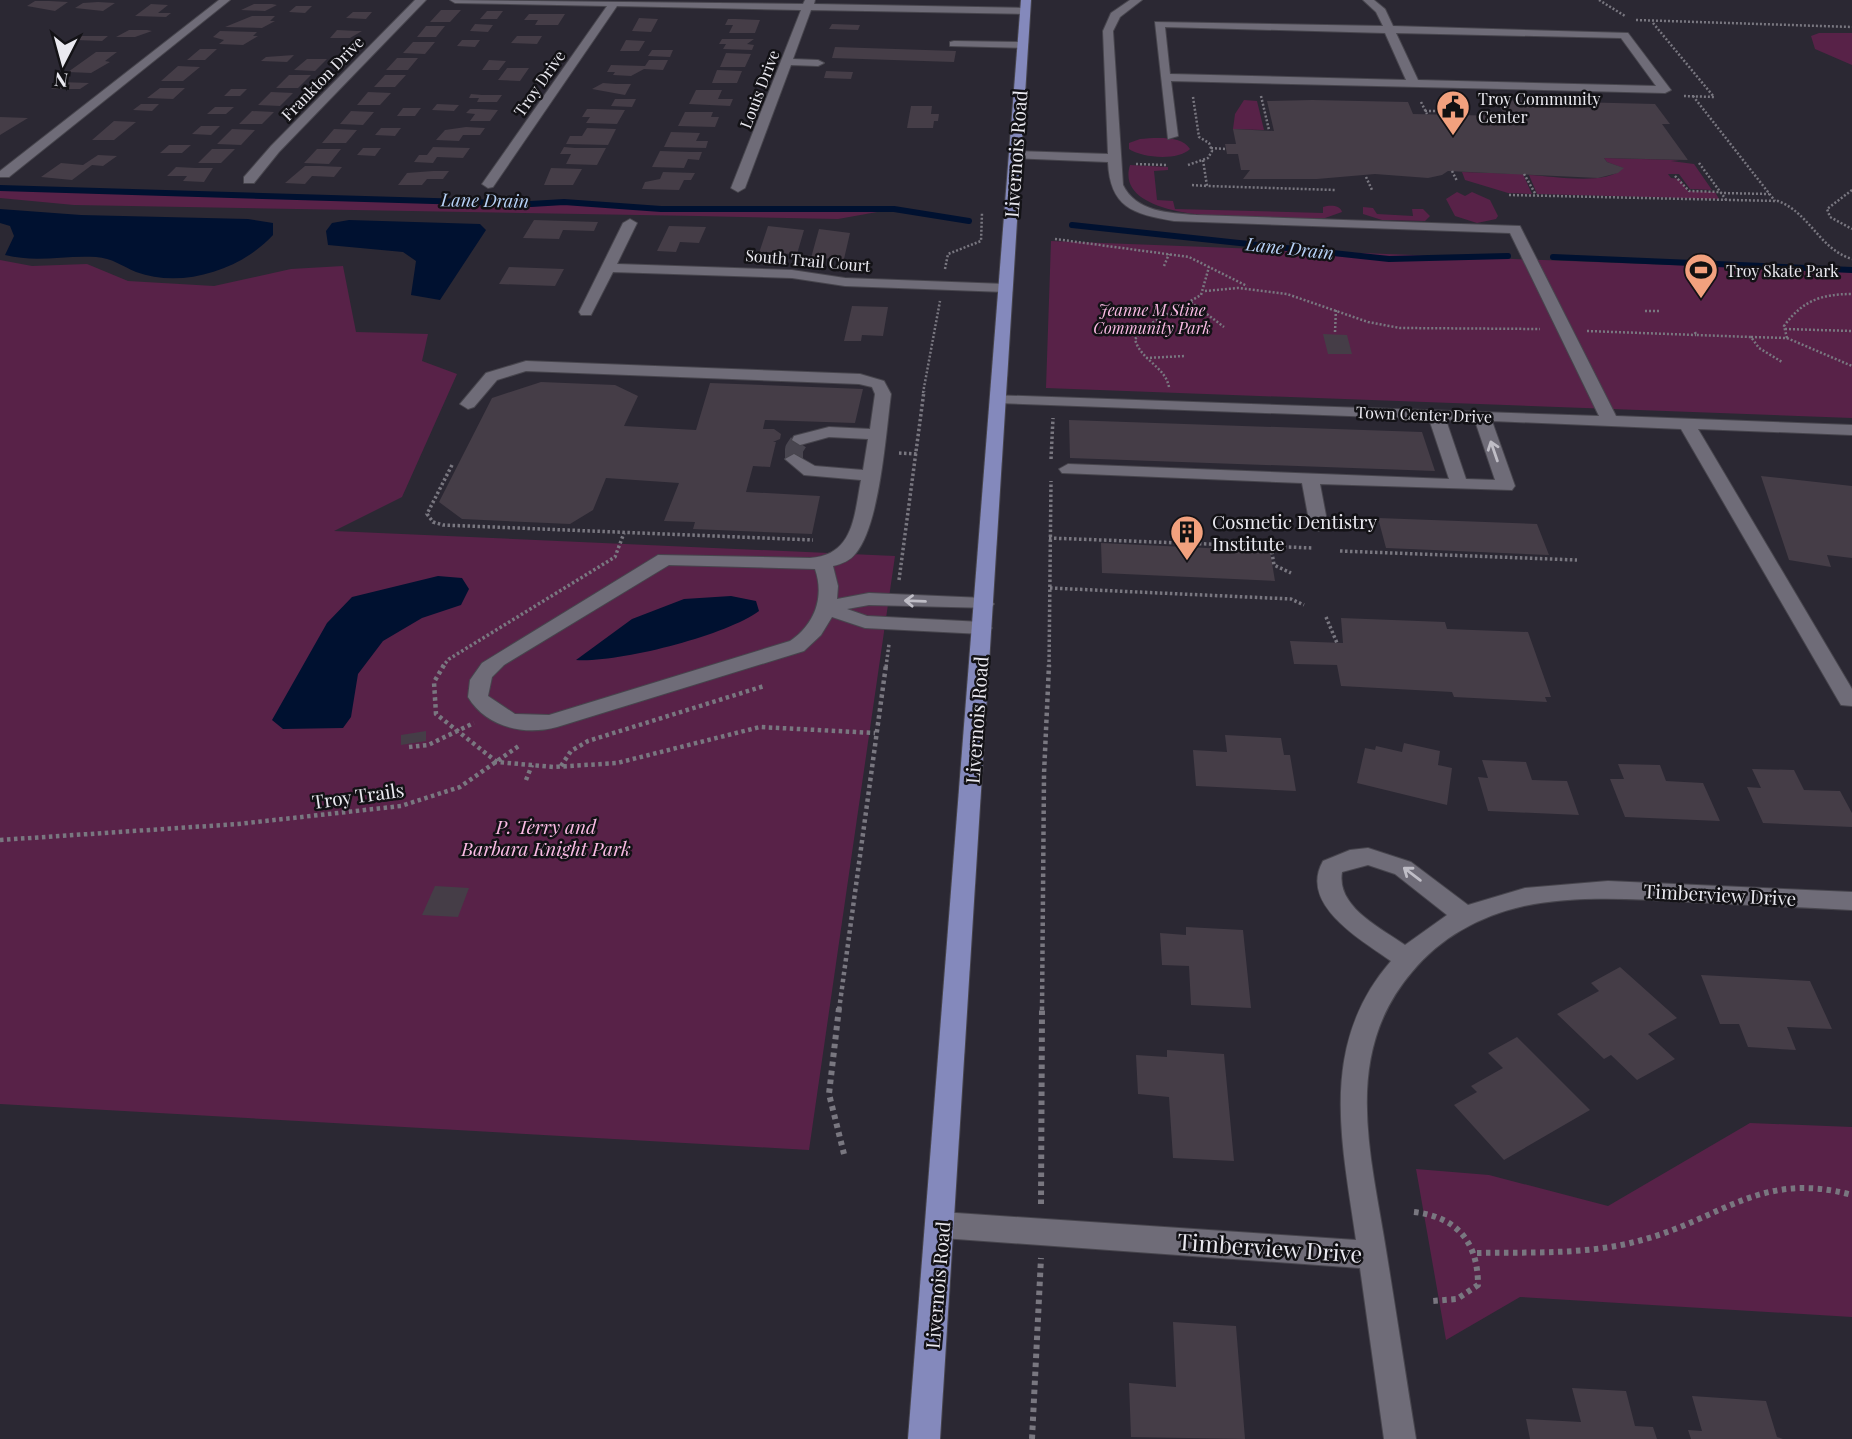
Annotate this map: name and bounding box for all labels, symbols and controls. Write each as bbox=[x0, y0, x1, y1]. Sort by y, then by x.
north arrow bbox=[28, 28, 98, 98]
street label: Frankton Drive bbox=[276, 31, 368, 125]
street label: Troy Drive bbox=[509, 46, 569, 120]
street label: Louis Drive bbox=[734, 47, 784, 131]
text: N bbox=[53, 67, 69, 95]
public building icon: Troy Community Center bbox=[1434, 88, 1472, 137]
place label: Troy Community Center bbox=[1478, 88, 1600, 127]
street label: Livernois Road bbox=[998, 89, 1032, 219]
water label: Lane Drain bbox=[440, 187, 529, 213]
water label: Lane Drain bbox=[1244, 231, 1335, 265]
street label: South Trail Court bbox=[745, 244, 872, 276]
sports icon: Troy Skate Park bbox=[1682, 251, 1720, 300]
place label: Troy Skate Park bbox=[1726, 260, 1839, 281]
park label: Jeanne M Stine Community Park bbox=[1093, 299, 1211, 338]
street label: Town Center Drive bbox=[1356, 401, 1492, 427]
one-way arrow bbox=[1487, 441, 1499, 463]
place label: Cosmetic Dentistry Institute bbox=[1212, 508, 1377, 556]
building icon: Cosmetic Dentistry Institute bbox=[1168, 513, 1206, 562]
one-way arrow bbox=[904, 595, 927, 608]
street label: Livernois Road bbox=[959, 655, 993, 785]
street label: Troy Trails bbox=[310, 776, 406, 814]
park label: P. Terry and Barbara Knight Park bbox=[460, 813, 631, 861]
one-way arrow bbox=[1402, 867, 1421, 882]
street label: Timberview Drive bbox=[1643, 877, 1797, 911]
street label: Livernois Road bbox=[918, 1220, 956, 1350]
street label: Timberview Drive bbox=[1177, 1225, 1363, 1269]

